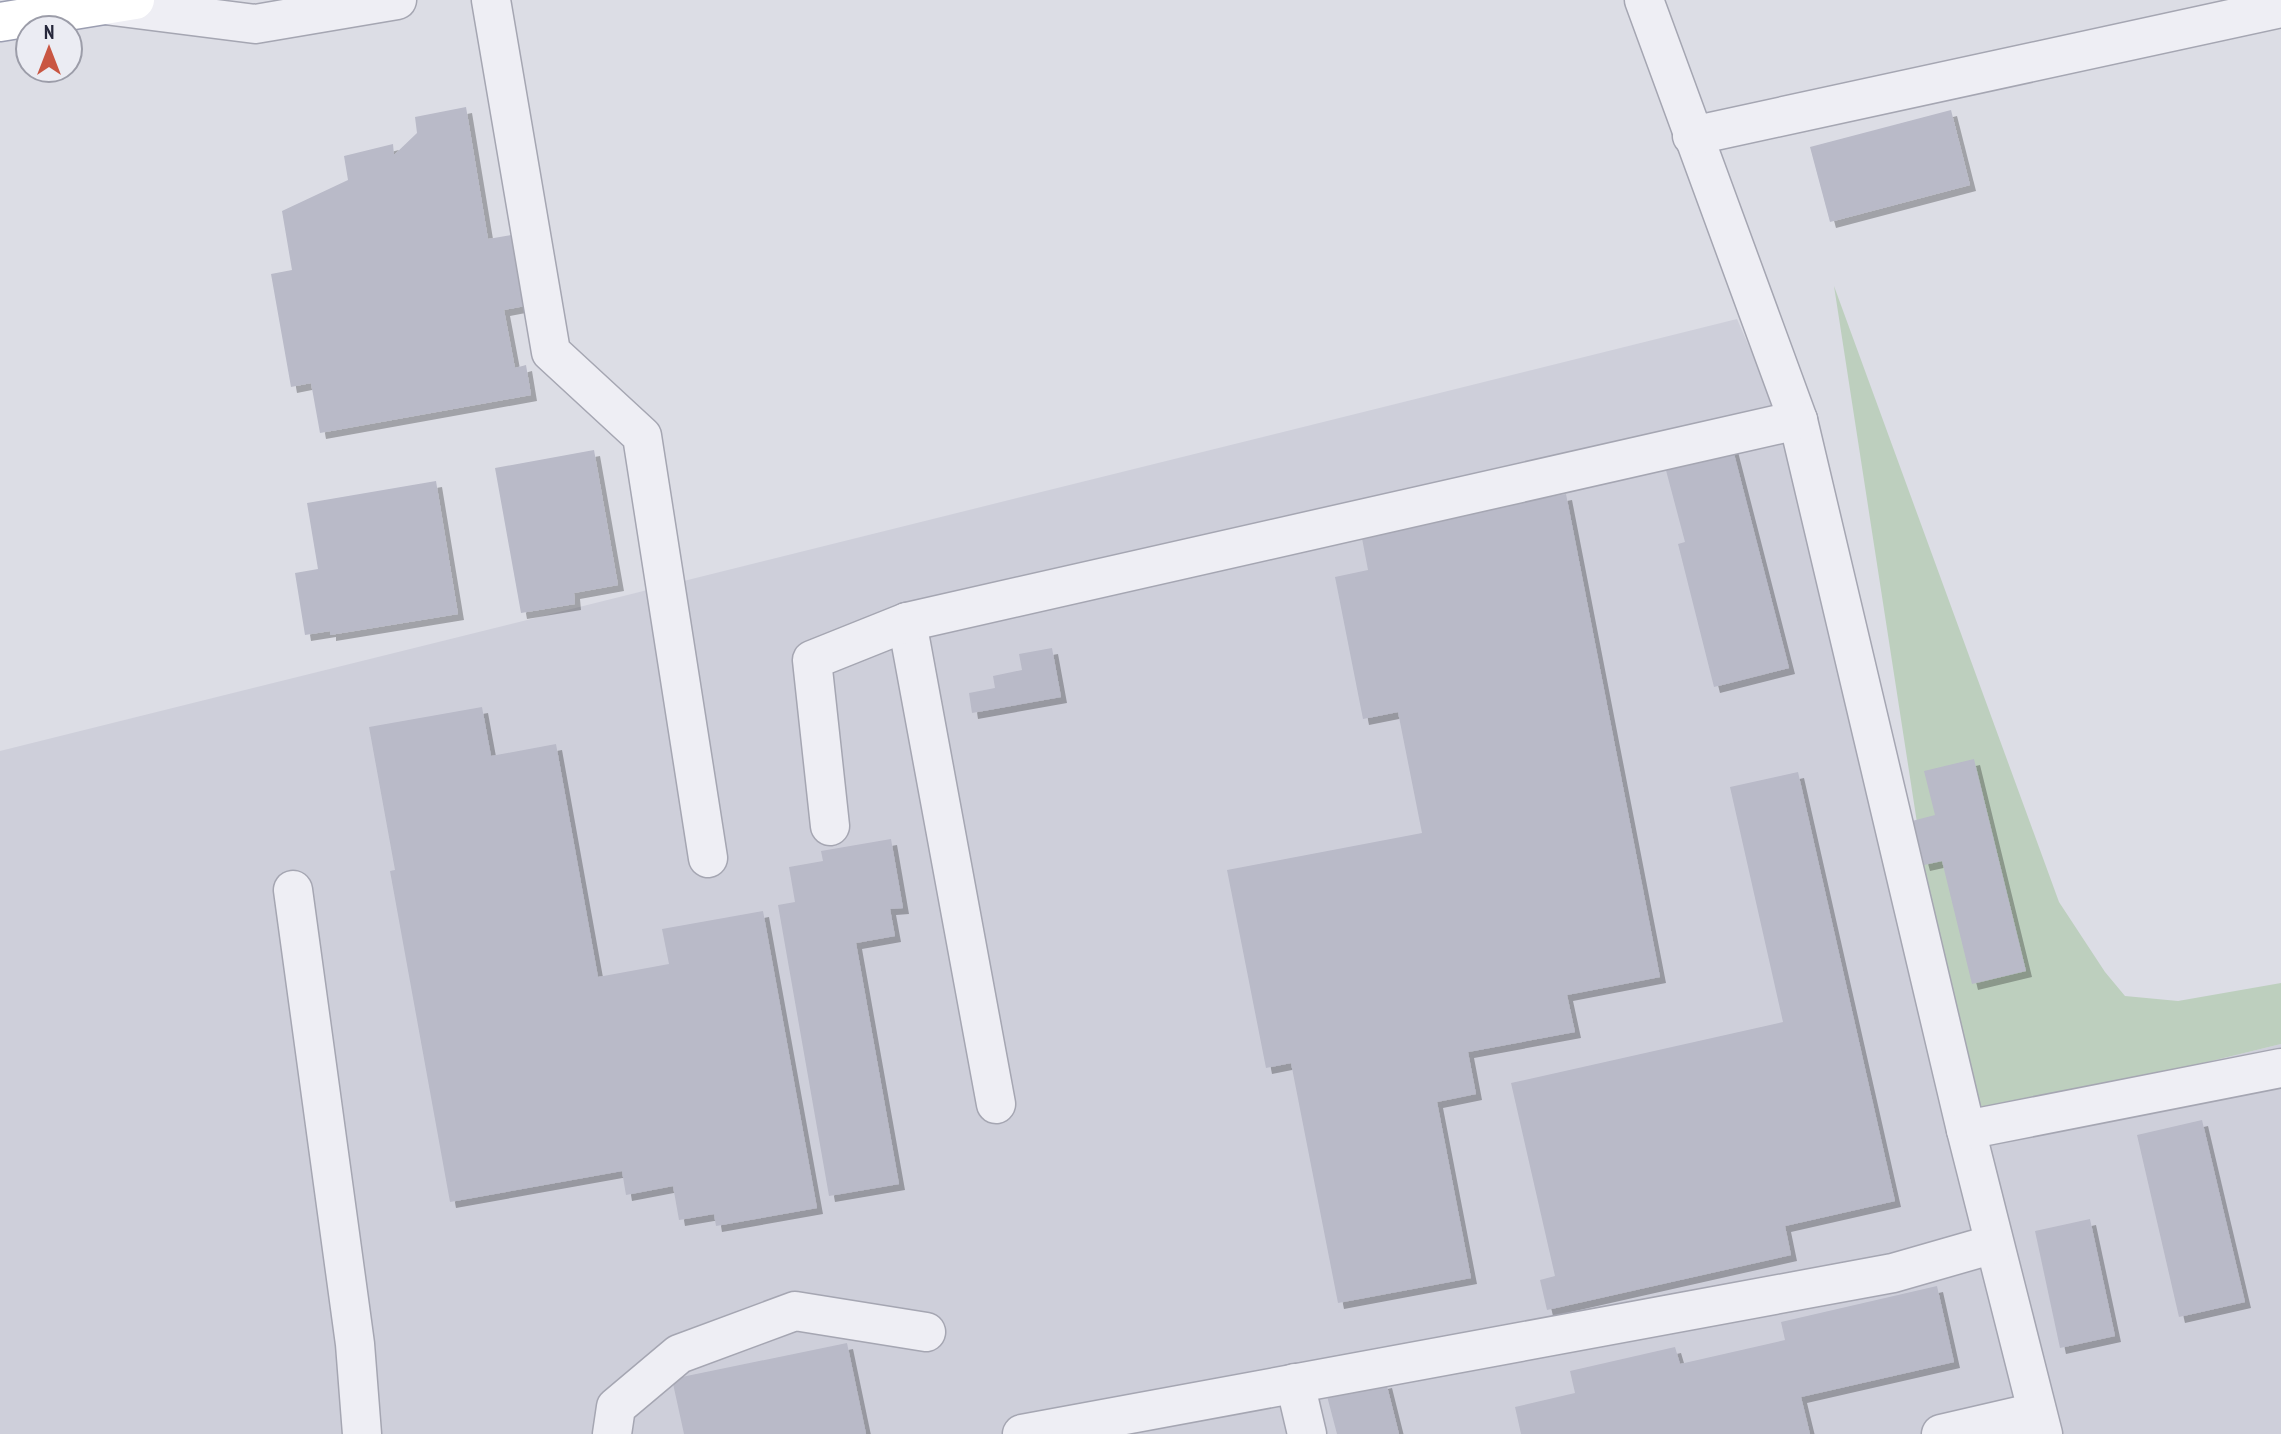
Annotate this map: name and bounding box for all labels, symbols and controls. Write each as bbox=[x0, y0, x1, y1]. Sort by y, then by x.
north arrow bbox=[14, 14, 84, 84]
text: N bbox=[44, 20, 54, 44]

